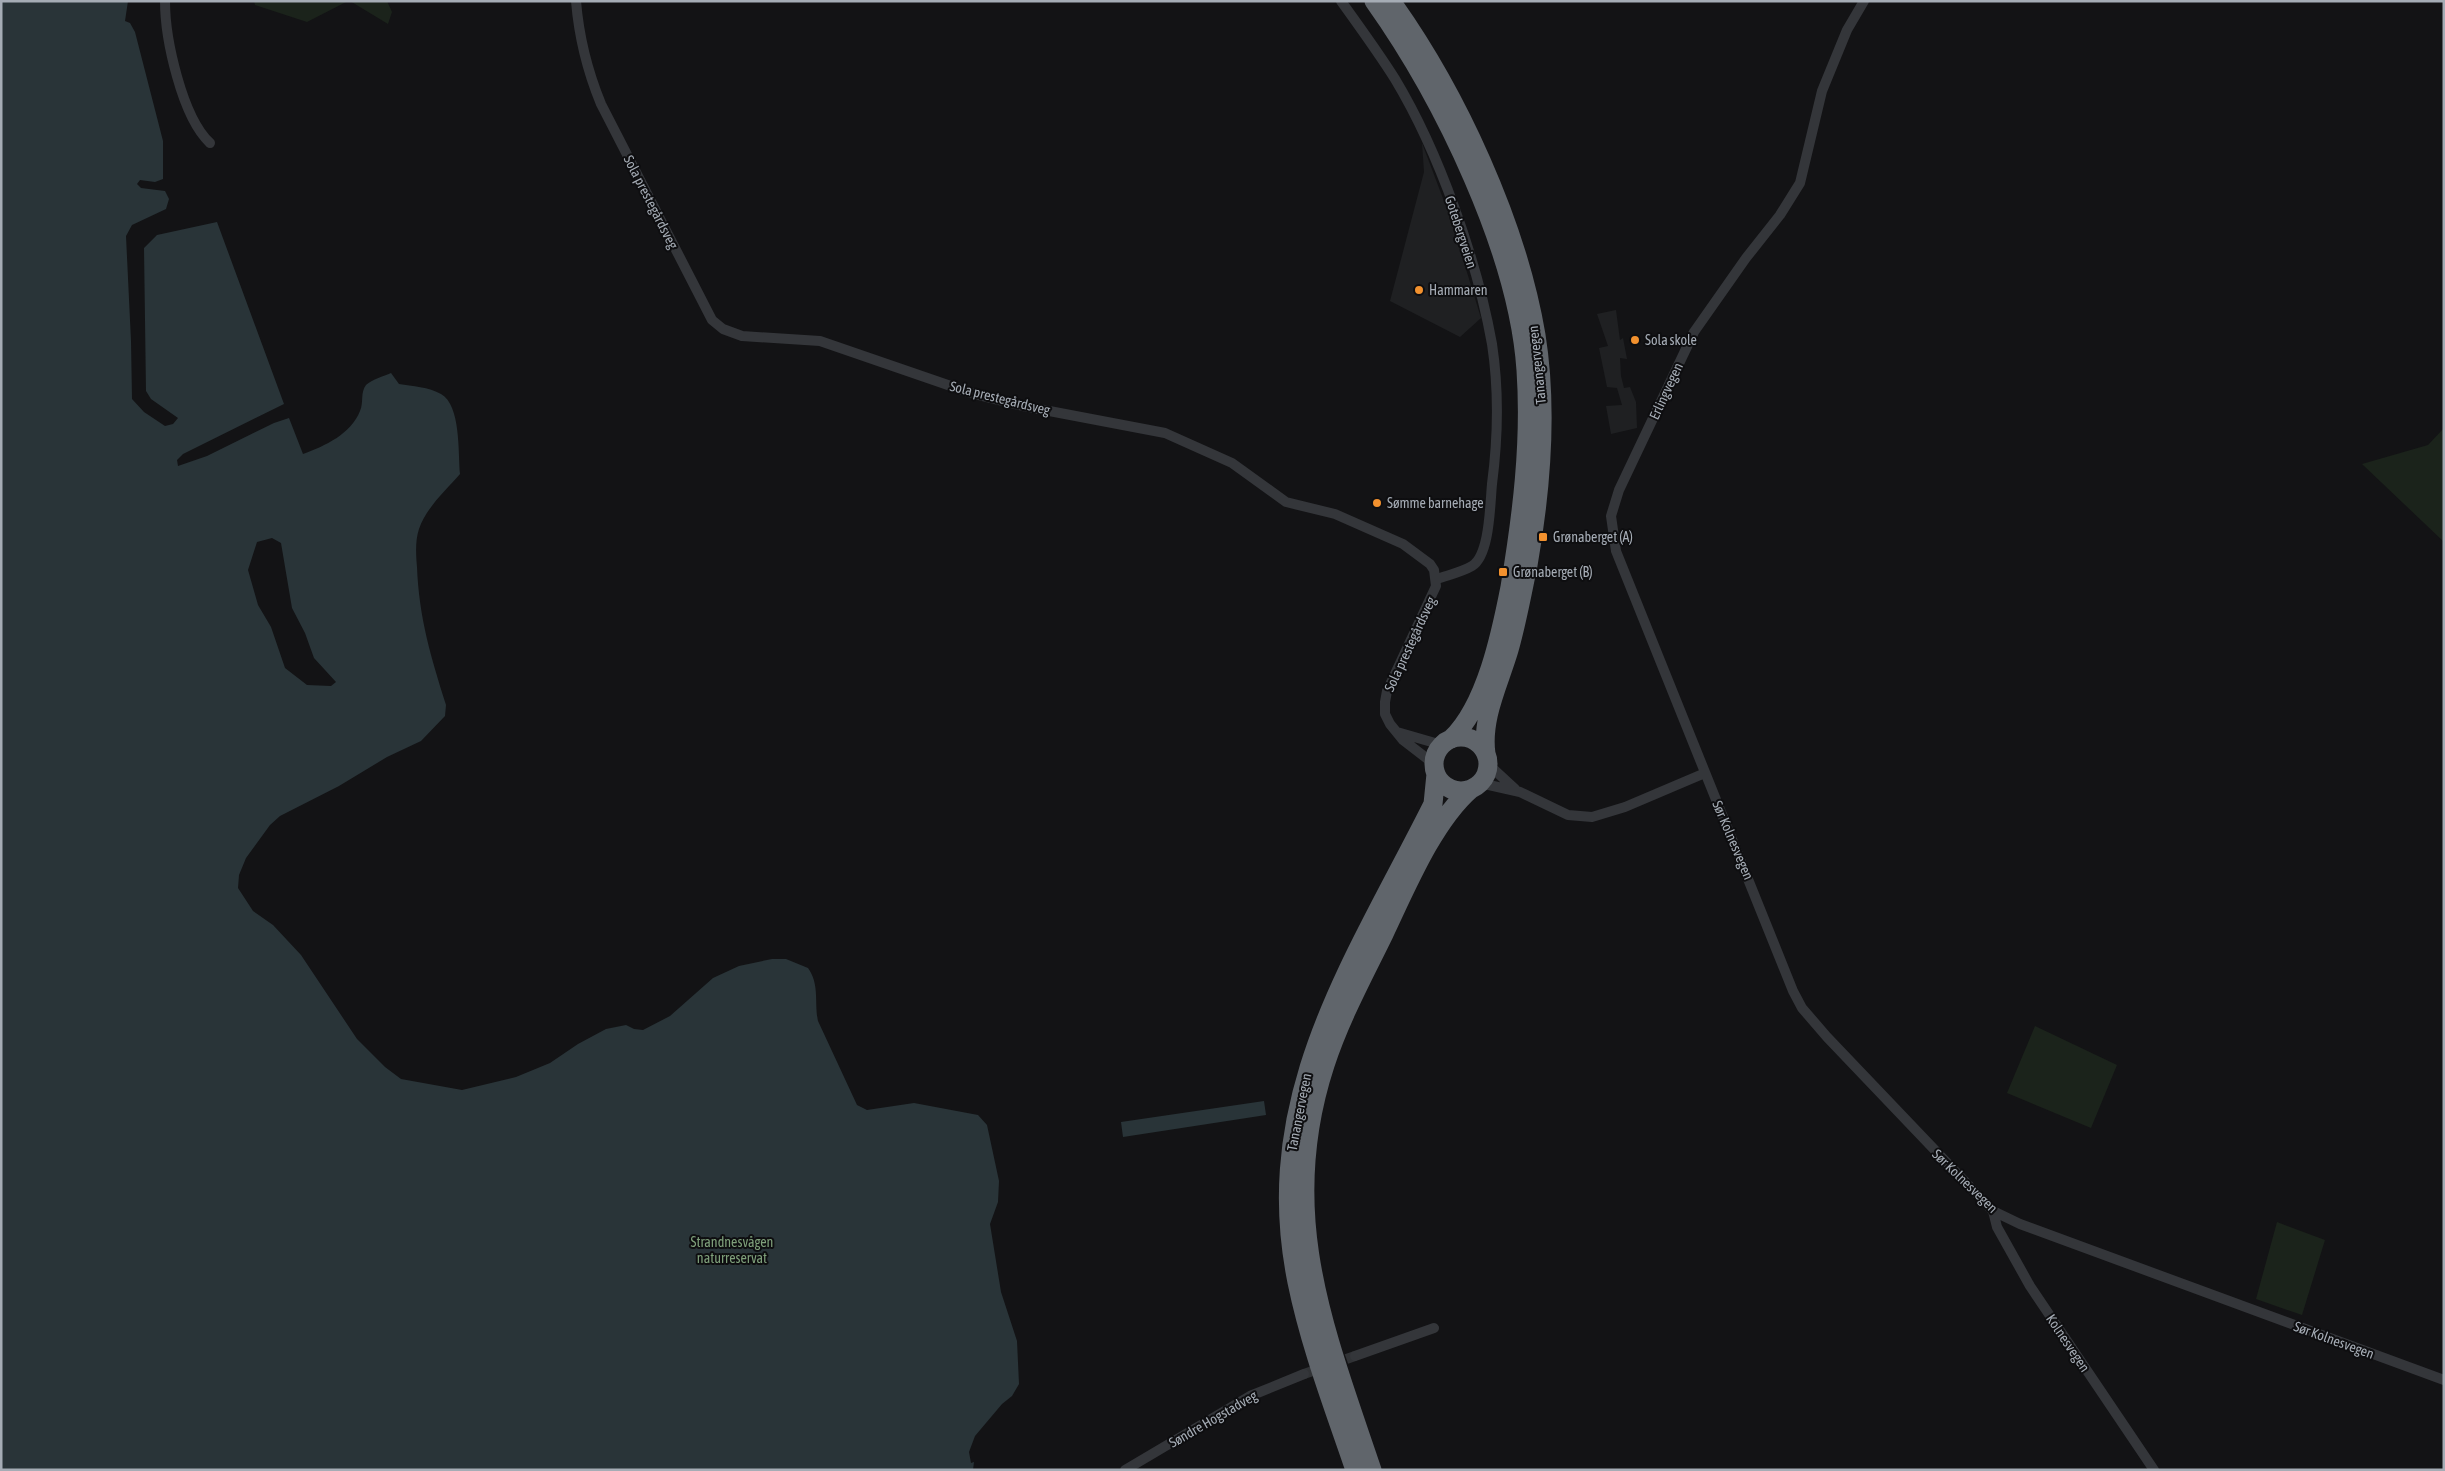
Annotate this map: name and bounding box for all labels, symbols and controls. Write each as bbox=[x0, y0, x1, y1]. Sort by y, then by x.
street label: Sola prestegårdsveg bbox=[621, 153, 681, 251]
street label: Gotebergveien bbox=[1442, 194, 1480, 270]
place label: Hammaren bbox=[1429, 282, 1488, 298]
marker: Hammaren bbox=[1413, 284, 1425, 296]
street label: Tanangervegen bbox=[1525, 325, 1549, 405]
place label: Sola skole bbox=[1645, 332, 1697, 348]
marker: Sola skole bbox=[1629, 334, 1641, 346]
street label: Erlingvegen bbox=[1646, 360, 1686, 422]
street label: Sola prestegårdsveg bbox=[948, 378, 1052, 418]
place label: Sømme barnehage bbox=[1387, 495, 1484, 511]
marker: Sømme barnehage bbox=[1371, 497, 1383, 509]
place label: Grønaberget (A) bbox=[1553, 529, 1633, 545]
marker: Grønaberget (A) bbox=[1537, 531, 1549, 543]
place label: Grønaberget (B) bbox=[1513, 564, 1593, 580]
marker: Grønaberget (B) bbox=[1497, 566, 1509, 578]
street label: Sola prestegårdsveg bbox=[1381, 594, 1439, 694]
street label: Sør Kolnesvegen bbox=[1709, 798, 1757, 882]
street label: Tanangervegen bbox=[1284, 1072, 1314, 1152]
street label: Sør Kolnesvegen bbox=[1929, 1146, 2001, 1216]
park label: Strandnesvågen naturreservat bbox=[691, 1234, 773, 1266]
street label: Kolnesvegen bbox=[2043, 1311, 2093, 1375]
street label: Sør Kolnesvegen bbox=[2292, 1318, 2376, 1362]
street label: Søndre Hogstadveg bbox=[1166, 1387, 1260, 1451]

